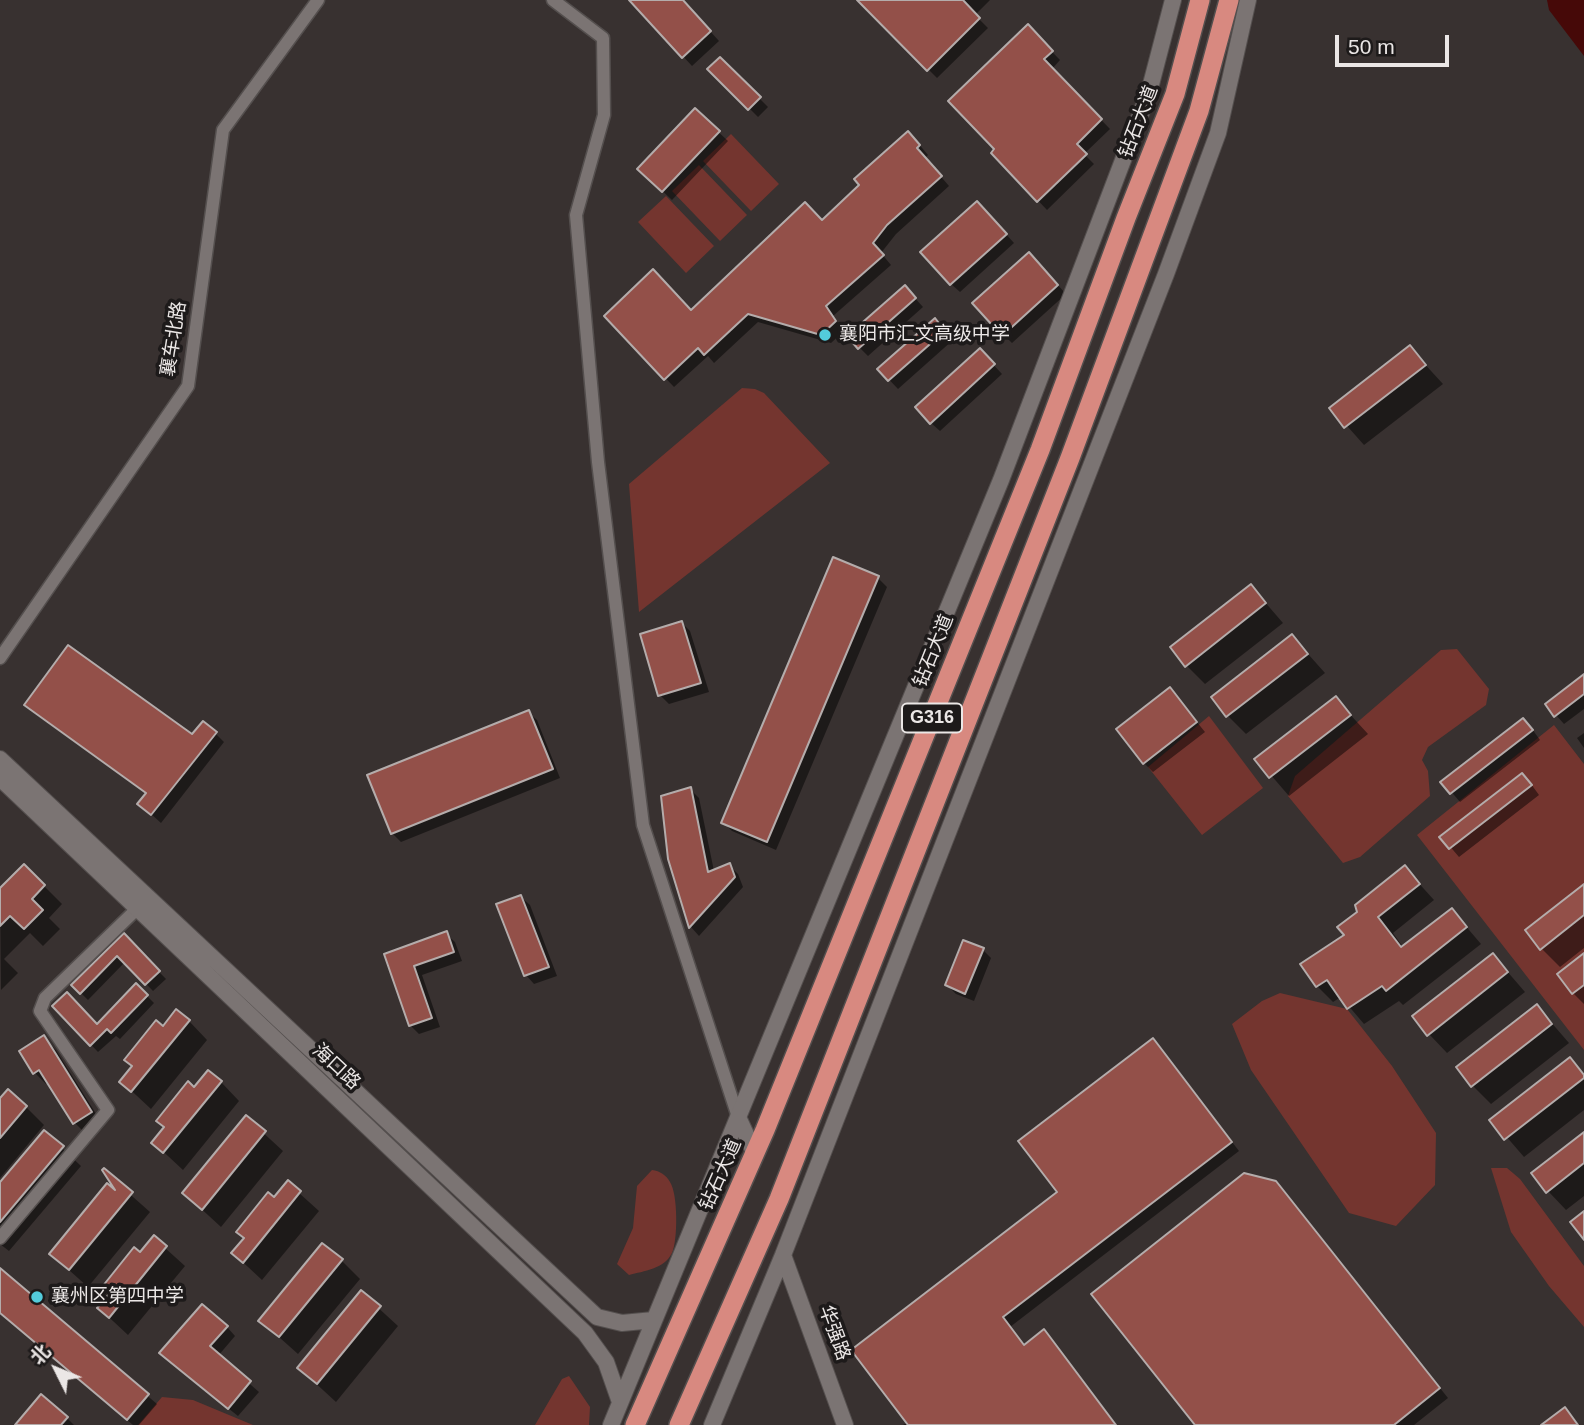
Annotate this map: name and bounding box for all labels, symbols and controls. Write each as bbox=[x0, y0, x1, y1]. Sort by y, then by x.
scale bar bbox=[1339, 21, 1453, 65]
text: 50 m bbox=[1348, 35, 1395, 58]
street label: 钻石大道 bbox=[1115, 82, 1163, 162]
street label: 襄车北路 bbox=[157, 300, 191, 378]
place label: 襄阳市汇文高级中学 bbox=[839, 324, 1010, 346]
marker: 襄阳市汇文高级中学 bbox=[817, 327, 833, 343]
street label: 钻石大道 bbox=[909, 611, 959, 691]
road number: G316 bbox=[902, 704, 962, 732]
street label: 海口路 bbox=[307, 1039, 365, 1095]
street label: 钻石大道 bbox=[695, 1136, 747, 1214]
place label: 襄州区第四中学 bbox=[51, 1286, 184, 1308]
marker: 襄州区第四中学 bbox=[29, 1289, 45, 1305]
street label: 华强路 bbox=[814, 1302, 854, 1364]
north arrow bbox=[21, 1334, 91, 1404]
text: 北 bbox=[26, 1340, 54, 1368]

